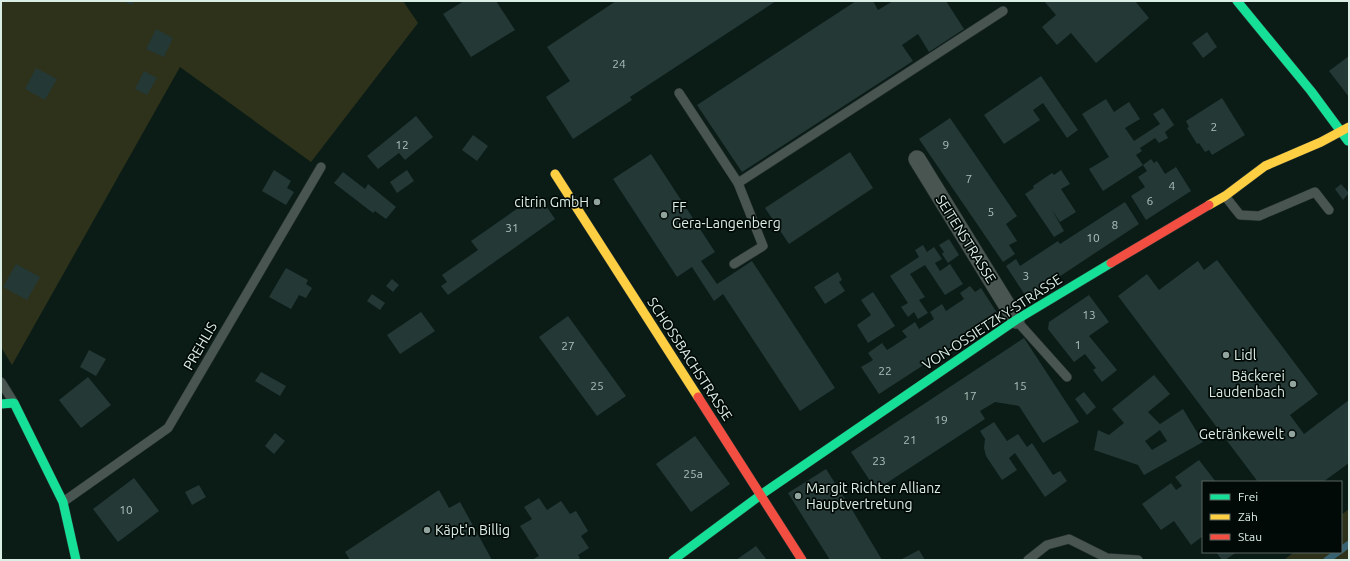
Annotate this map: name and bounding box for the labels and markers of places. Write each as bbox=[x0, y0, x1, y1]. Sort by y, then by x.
place label: citrin GmbH bbox=[514, 194, 589, 210]
marker: citrin GmbH bbox=[592, 197, 602, 207]
place label: FF Gera-Langenberg bbox=[672, 199, 781, 231]
marker: FF Gera-Langenberg bbox=[659, 210, 669, 220]
place label: Lidl bbox=[1234, 347, 1257, 363]
marker: Lidl bbox=[1221, 350, 1231, 360]
place label: Bäckerei Laudenbach bbox=[1209, 368, 1285, 400]
marker: Bäckerei Laudenbach bbox=[1288, 379, 1298, 389]
place label: Getränkewelt bbox=[1199, 426, 1284, 442]
marker: Getränkewelt bbox=[1287, 429, 1297, 439]
place label: Margit Richter Allianz Hauptvertretung bbox=[806, 480, 941, 512]
marker: Margit Richter Allianz Hauptvertretung bbox=[793, 491, 803, 501]
place label: Käpt'n Billig bbox=[435, 522, 510, 538]
marker: Käpt'n Billig bbox=[422, 525, 432, 535]

